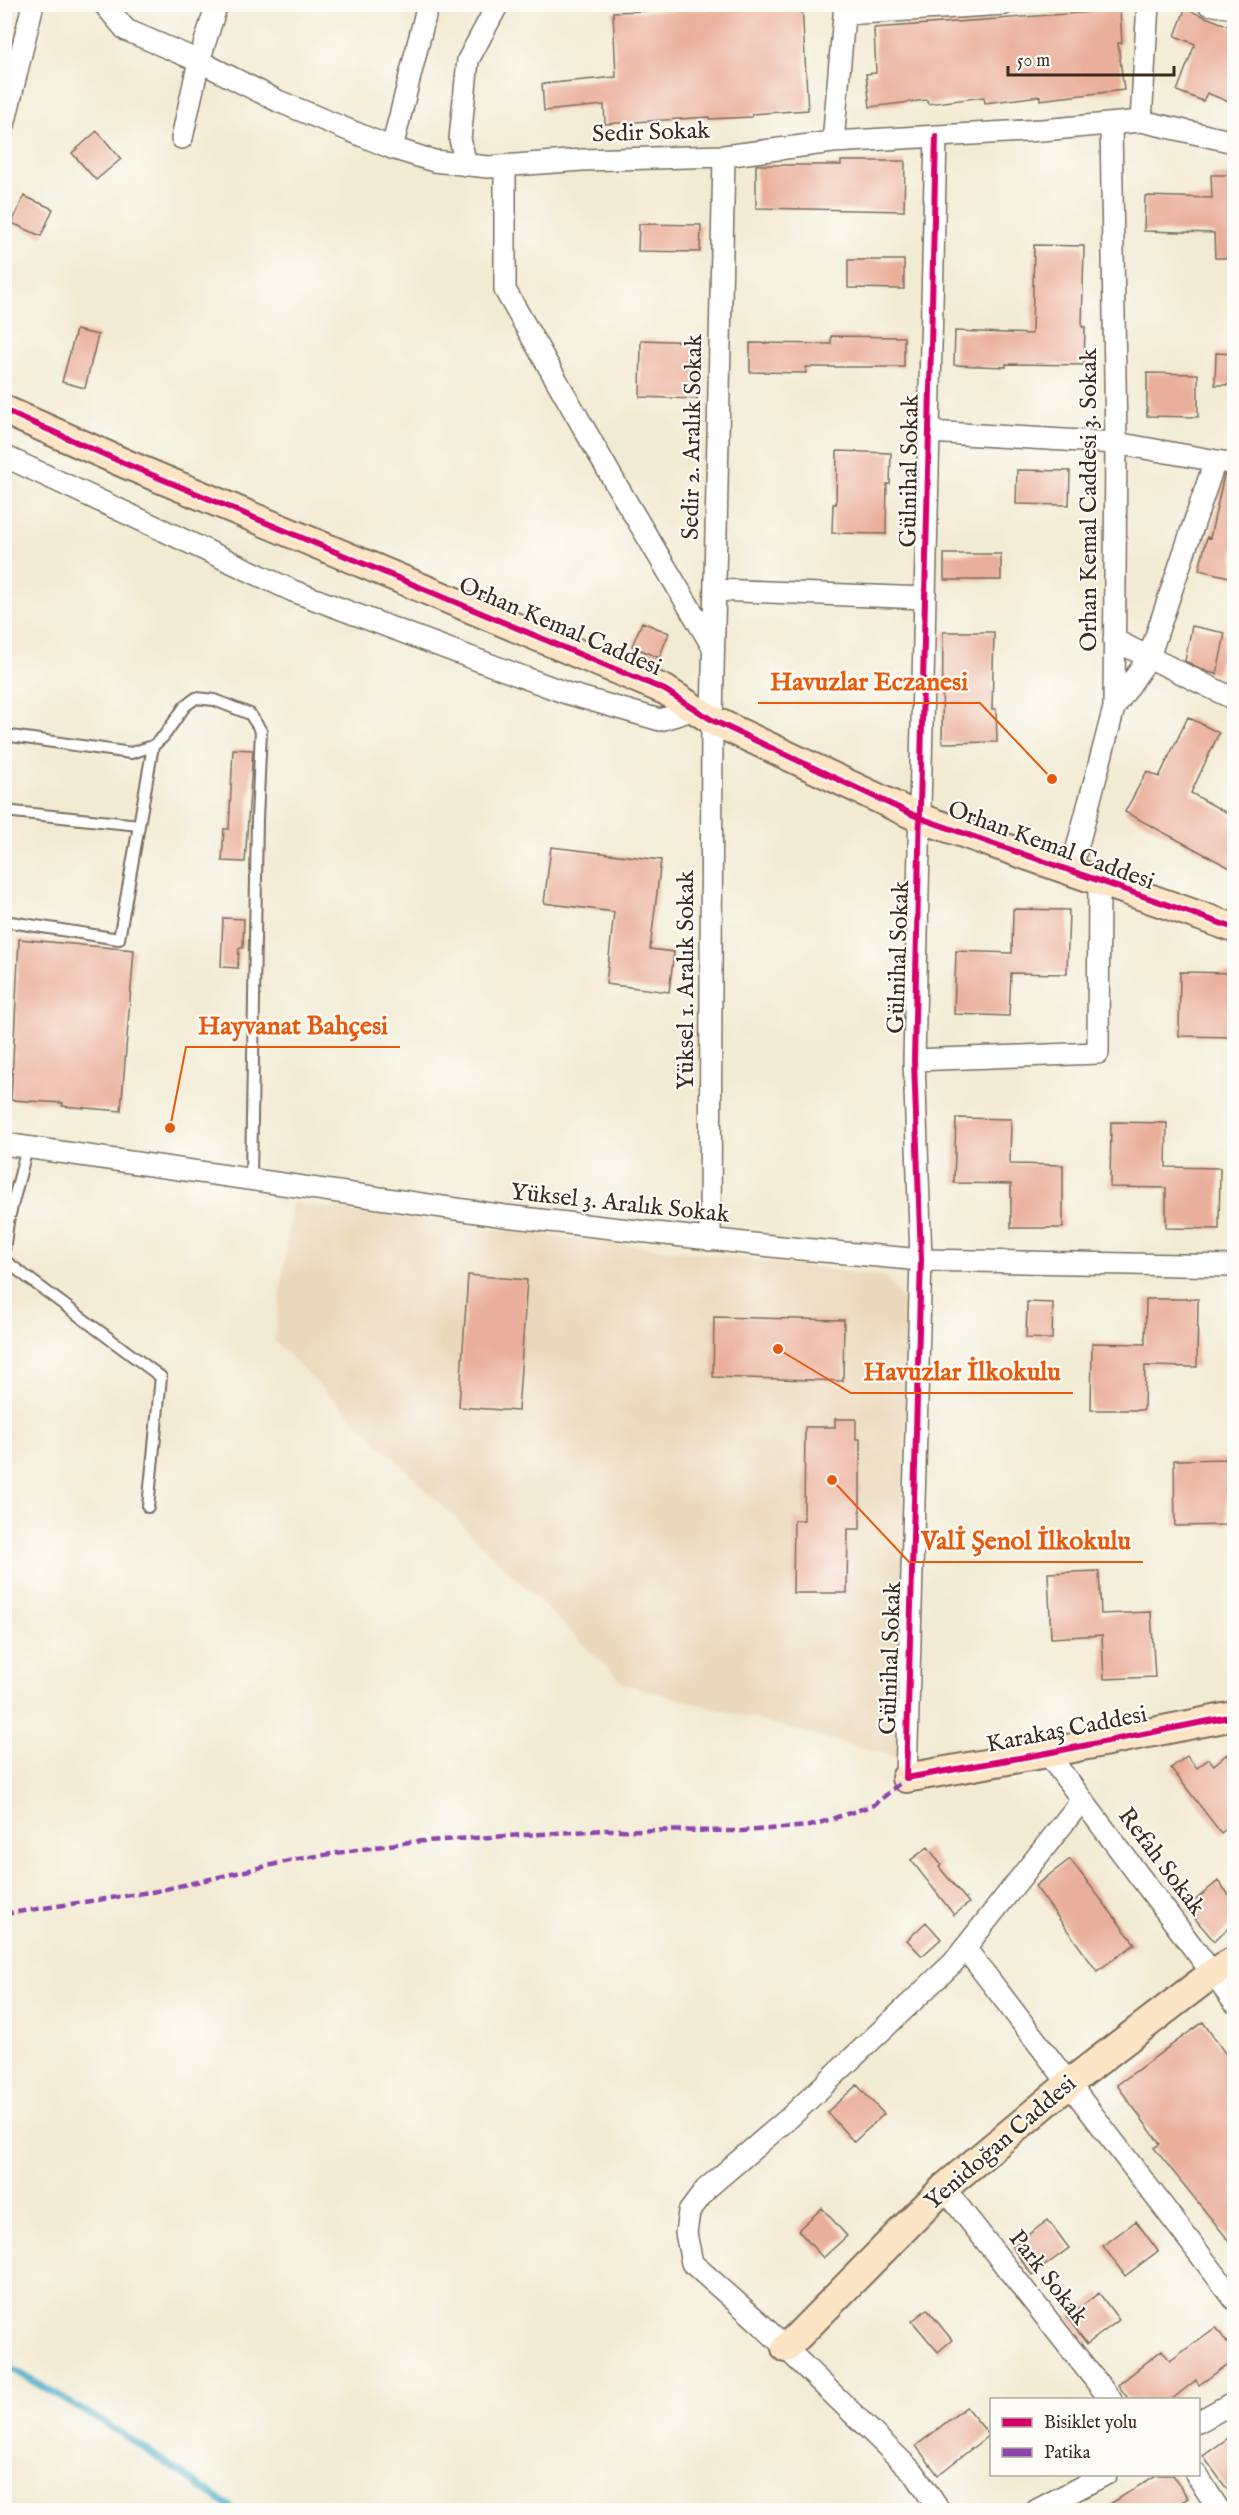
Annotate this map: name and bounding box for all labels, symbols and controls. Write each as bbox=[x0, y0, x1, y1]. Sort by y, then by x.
scale bar bbox=[1008, 39, 1174, 77]
text: 50 m bbox=[1017, 50, 1050, 73]
street label: Sedir Sokak bbox=[592, 115, 711, 151]
street label: Sedir 2. Aralık Sokak bbox=[676, 334, 710, 540]
street label: Orhan Kemal Caddesi 3. Sokak bbox=[1074, 348, 1105, 652]
street label: Gülnihal Sokak bbox=[893, 394, 927, 548]
street label: Orhan Kemal Caddesi bbox=[454, 570, 666, 684]
callout: Havuzlar Eczanesi bbox=[758, 659, 980, 703]
text: Havuzlar Eczanesi bbox=[770, 666, 968, 699]
street label: Orhan Kemal Caddesi bbox=[943, 794, 1159, 898]
street label: Yüksel 1. Aralık Sokak bbox=[671, 870, 702, 1090]
street label: Gülnihal Sokak bbox=[881, 880, 917, 1034]
callout: Hayvanat Bahçesi bbox=[186, 1003, 400, 1047]
text: Hayvanat Bahçesi bbox=[198, 1010, 388, 1043]
street label: Yüksel 3. Aralık Sokak bbox=[509, 1177, 731, 1231]
callout: Havuzlar İlkokulu bbox=[851, 1349, 1073, 1393]
text: Havuzlar İlkokulu bbox=[863, 1356, 1061, 1389]
callout: Valİ Şenol İlkokulu bbox=[909, 1518, 1143, 1562]
text: Valİ Şenol İlkokulu bbox=[920, 1525, 1132, 1558]
street label: Gülnihal Sokak bbox=[873, 1581, 909, 1735]
street label: Karakaş Caddesi bbox=[984, 1699, 1150, 1761]
street label: Refah Sokak bbox=[1110, 1802, 1212, 1922]
street label: Yenidoğan Caddesi bbox=[919, 2069, 1083, 2217]
street label: Park Sokak bbox=[1001, 2224, 1095, 2332]
legend bbox=[990, 2398, 1200, 2476]
text: Bisiklet yolu bbox=[1044, 2412, 1137, 2435]
text: Patika bbox=[1044, 2442, 1091, 2465]

